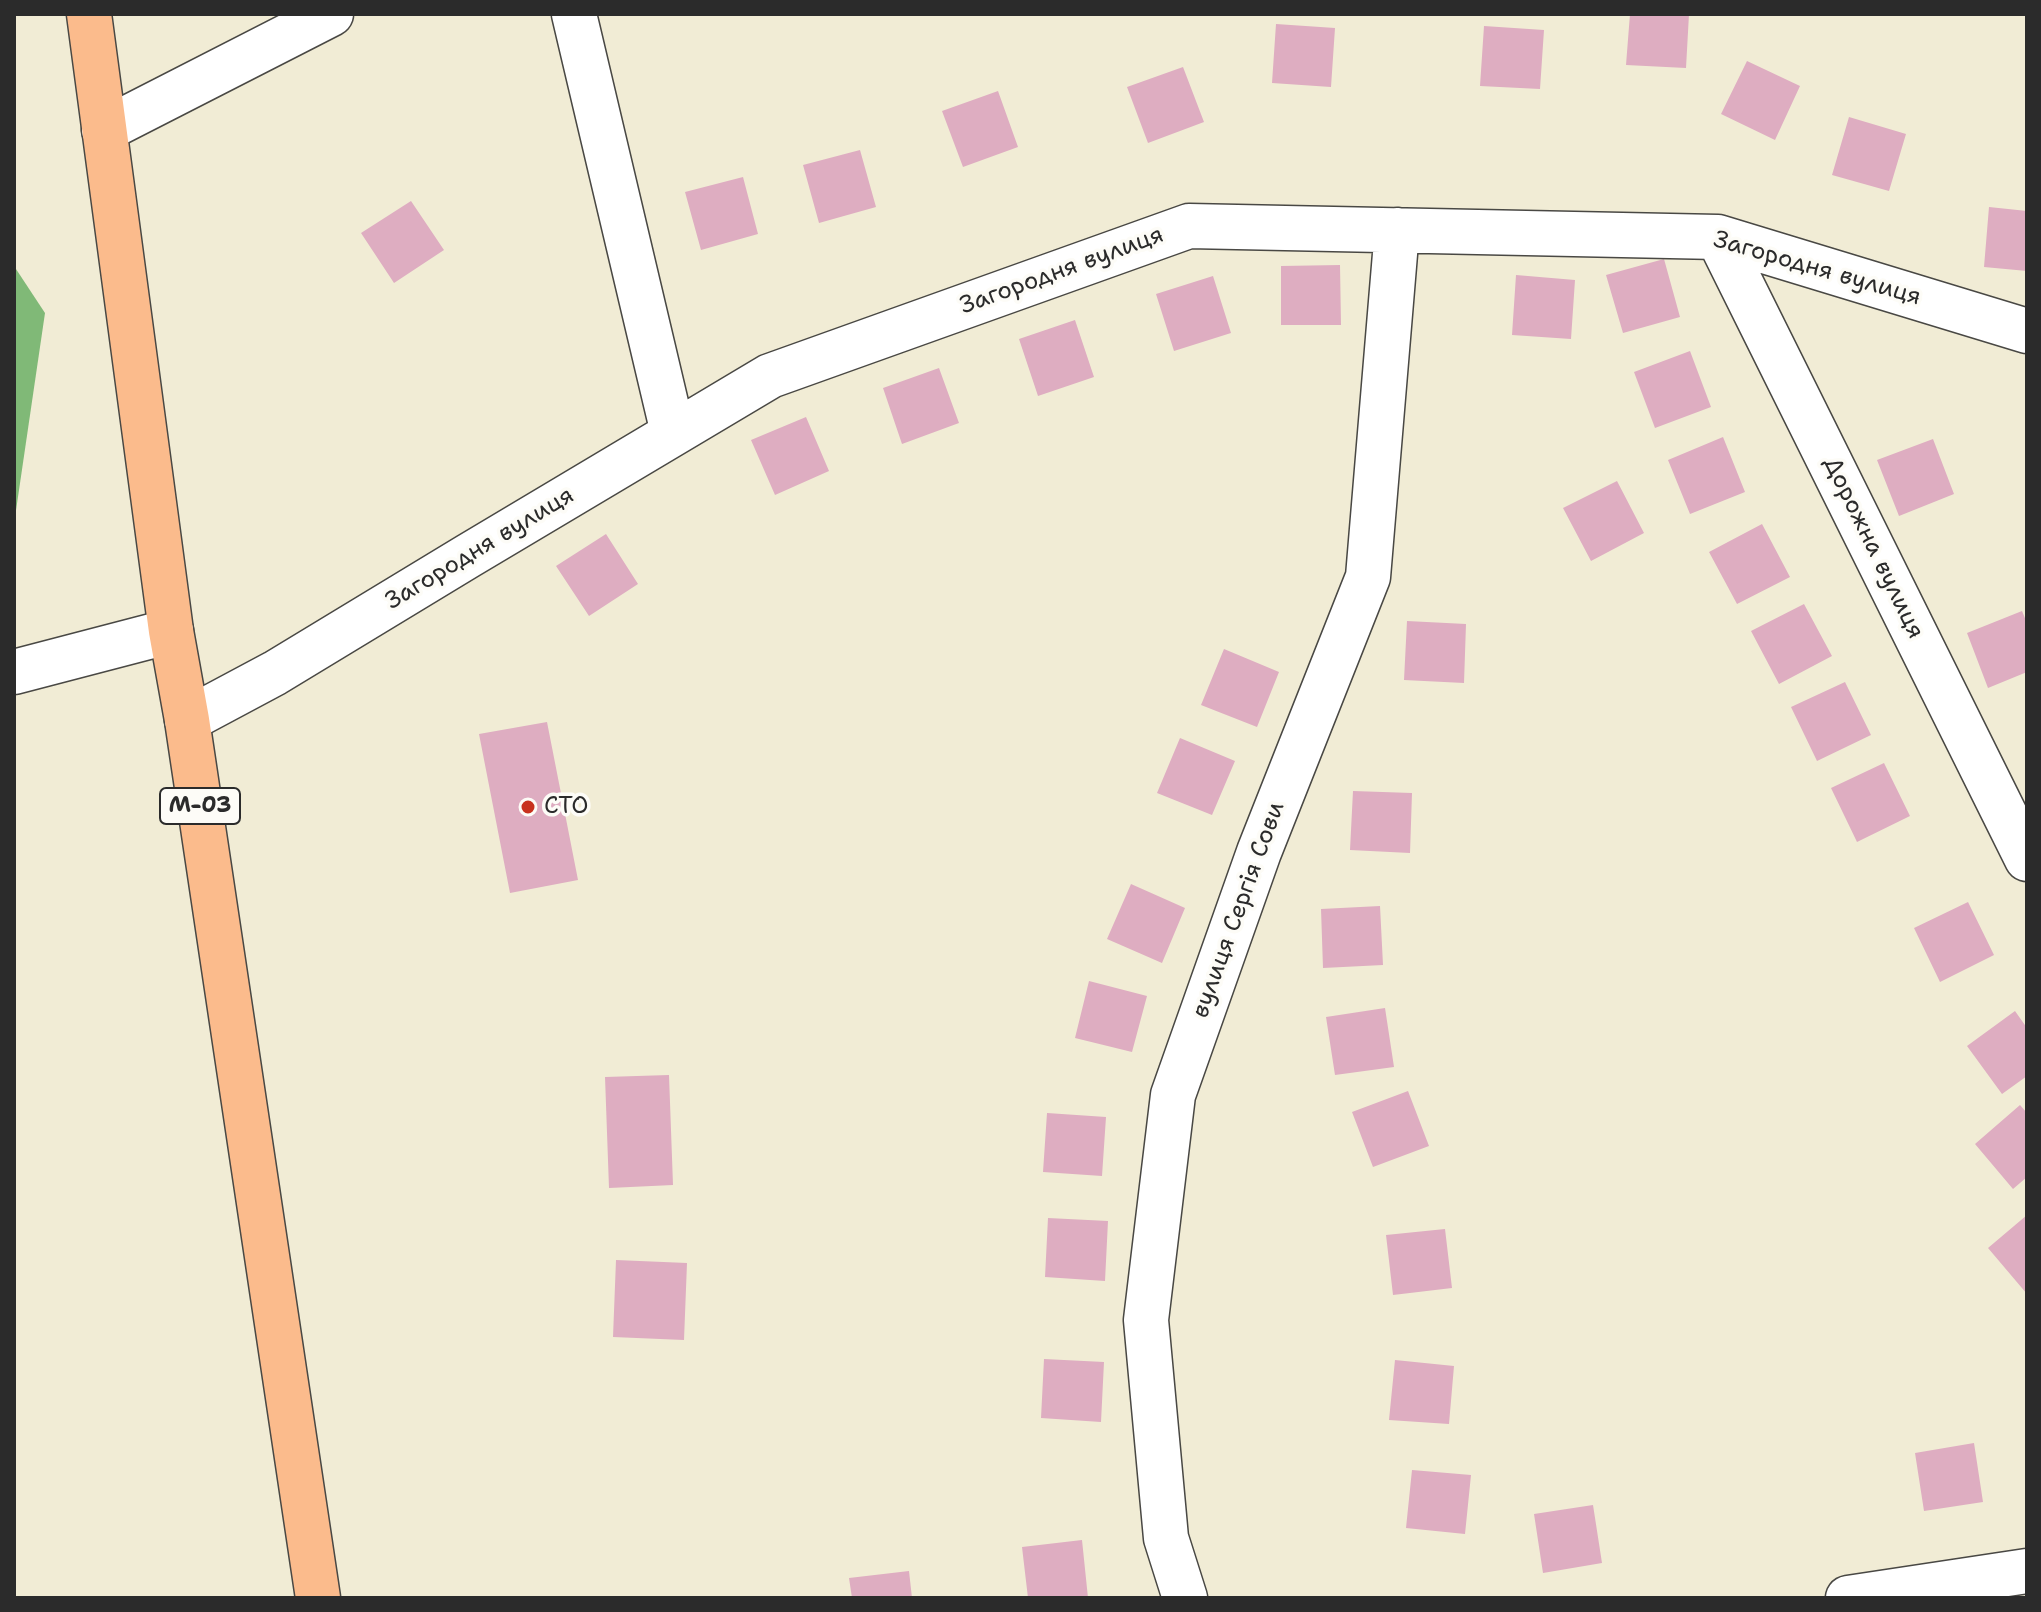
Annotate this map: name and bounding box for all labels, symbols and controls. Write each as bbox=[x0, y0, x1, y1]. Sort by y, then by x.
street label: Загородня вулиця bbox=[956, 221, 1168, 321]
street label: Загородня вулиця bbox=[1710, 226, 1924, 312]
street label: Дорожна вулиця bbox=[1817, 452, 1929, 644]
street label: Загородня вулиця bbox=[381, 481, 579, 617]
road number: М-03 bbox=[160, 788, 240, 824]
place label: СТО bbox=[544, 793, 589, 821]
marker: СТО bbox=[519, 798, 537, 816]
street label: вулиця Сергія Сови bbox=[1187, 798, 1291, 1022]

